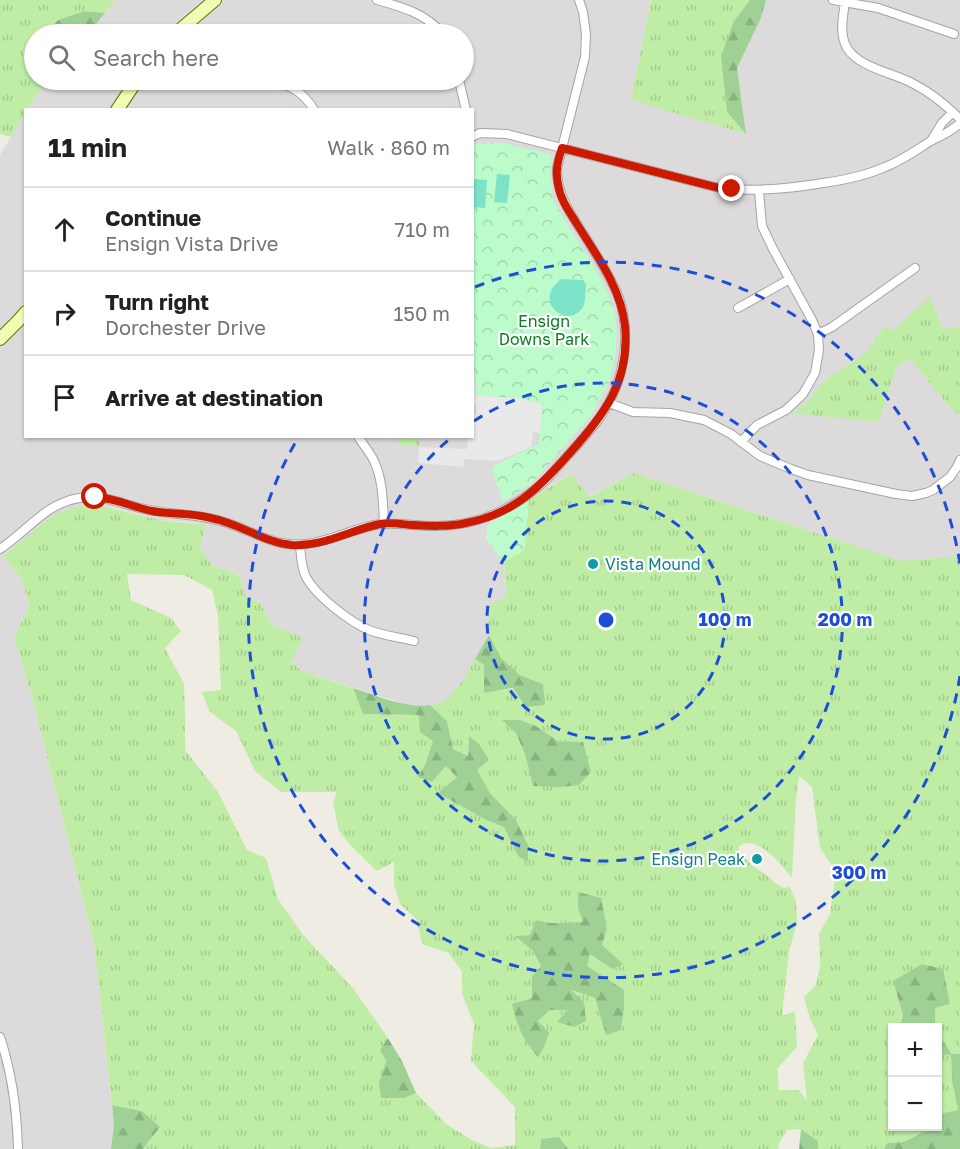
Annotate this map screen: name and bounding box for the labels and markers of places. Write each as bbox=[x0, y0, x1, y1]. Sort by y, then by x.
place label: Vista Mound bbox=[605, 554, 701, 574]
marker: Vista Mound bbox=[586, 557, 600, 571]
centre of rings bbox=[596, 610, 616, 630]
place label: Ensign Peak bbox=[651, 849, 745, 869]
marker: Ensign Peak bbox=[750, 852, 764, 866]

